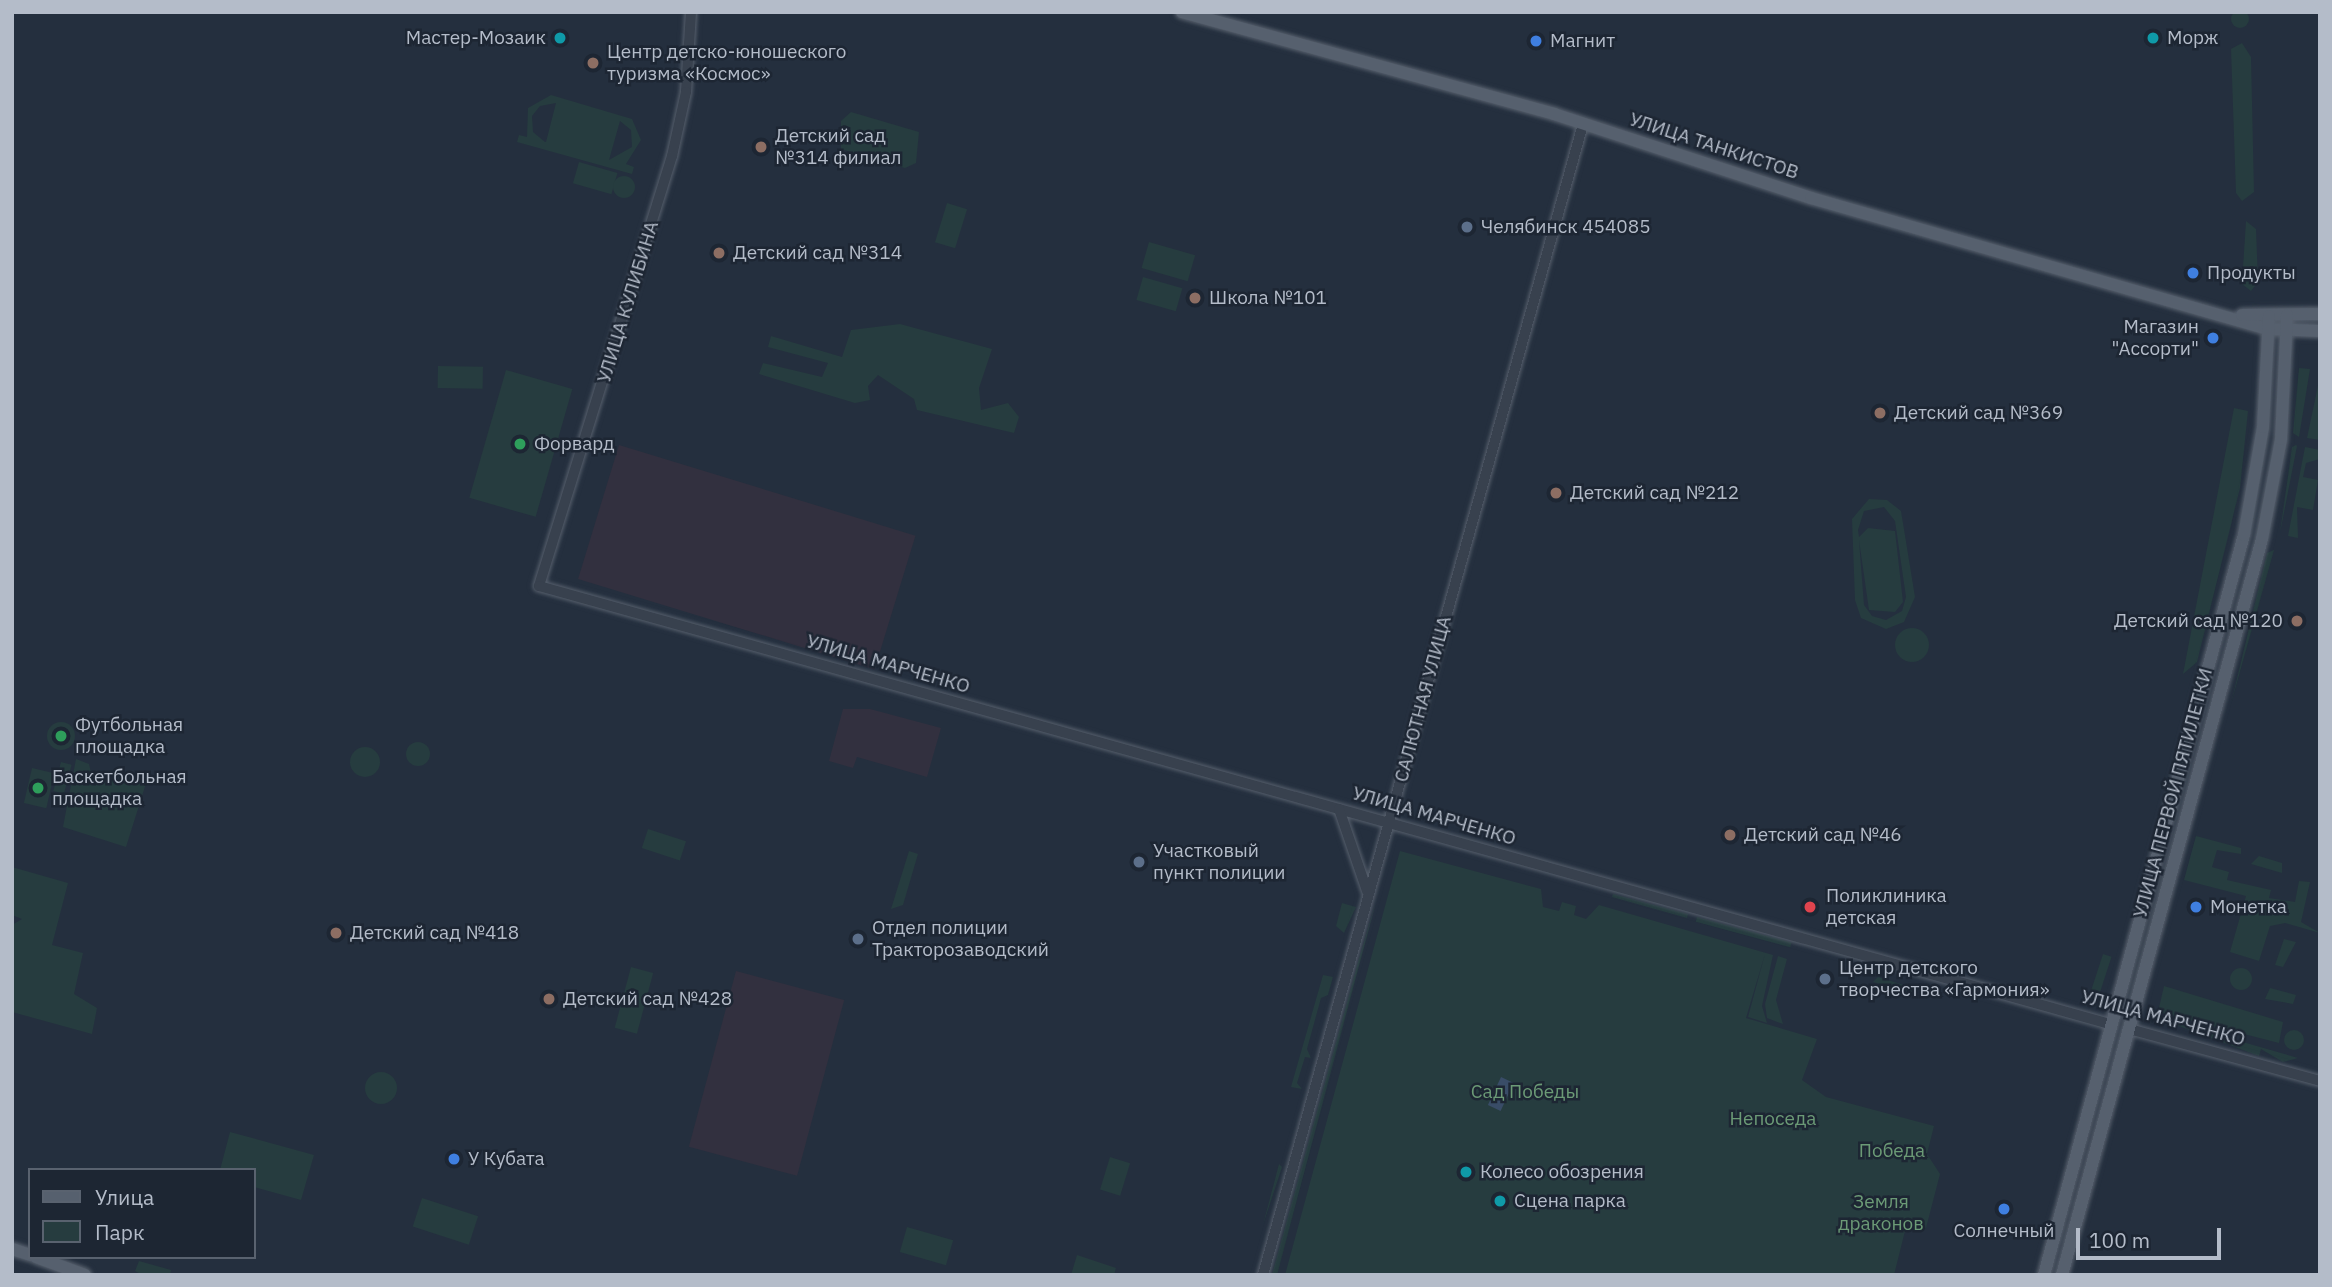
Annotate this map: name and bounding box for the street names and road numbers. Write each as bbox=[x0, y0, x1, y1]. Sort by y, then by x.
street label: УЛИЦА ТАНКИСТОВ bbox=[1626, 108, 1802, 184]
street label: УЛИЦА КУЛИБИНА bbox=[593, 218, 663, 386]
street label: САЛЮТНАЯ УЛИЦА bbox=[1390, 613, 1456, 785]
street label: УЛИЦА МАРЧЕНКО bbox=[804, 630, 972, 698]
street label: УЛИЦА ПЕРВОЙ ПЯТИЛЕТКИ bbox=[2129, 666, 2217, 920]
street label: УЛИЦА МАРЧЕНКО bbox=[1350, 782, 1518, 850]
street label: УЛИЦА МАРЧЕНКО bbox=[2079, 985, 2247, 1051]

